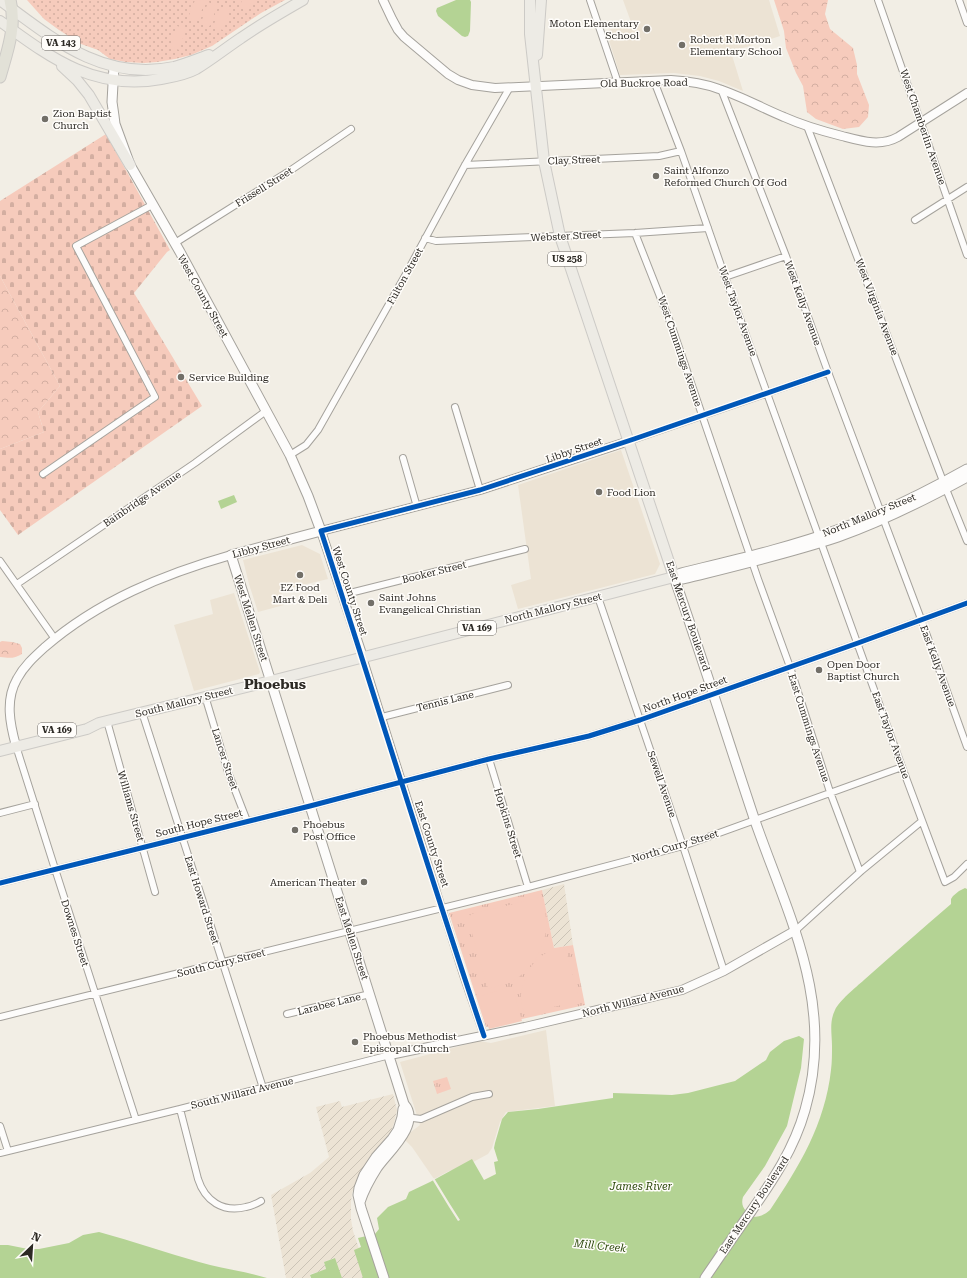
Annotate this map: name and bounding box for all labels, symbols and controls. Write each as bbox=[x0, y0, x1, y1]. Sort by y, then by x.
place label: Moton Elementary School bbox=[549, 18, 639, 41]
marker: Moton Elementary School bbox=[642, 24, 652, 34]
place label: Robert R Morton Elementary School bbox=[690, 34, 782, 57]
road number: VA 143 bbox=[42, 36, 80, 50]
marker: Robert R Morton Elementary School bbox=[677, 40, 687, 50]
street label: West Chamberlin Avenue bbox=[898, 68, 948, 187]
street label: Old Buckroe Road bbox=[600, 77, 688, 89]
place label: Zion Baptist Church bbox=[53, 108, 112, 131]
marker: Zion Baptist Church bbox=[40, 114, 50, 124]
street label: Clay Street bbox=[548, 154, 601, 166]
street label: Frissell Street bbox=[233, 165, 295, 209]
place label: Saint Alfonzo Reformed Church Of God bbox=[664, 165, 788, 188]
marker: Saint Alfonzo Reformed Church Of God bbox=[651, 171, 661, 181]
street label: Webster Street bbox=[530, 229, 602, 243]
street label: Fulton Street bbox=[385, 246, 425, 306]
road number: US 258 bbox=[548, 252, 586, 266]
street label: West County Street bbox=[176, 253, 231, 340]
street label: West Virginia Avenue bbox=[853, 257, 901, 357]
street label: West Kelly Avenue bbox=[783, 259, 824, 347]
street label: West Taylor Avenue bbox=[717, 264, 760, 358]
street label: West Cummings Avenue bbox=[656, 294, 704, 408]
marker: Service Building bbox=[176, 372, 186, 382]
place label: Service Building bbox=[189, 372, 269, 383]
street label: Libby Street bbox=[544, 435, 604, 465]
street label: Bainbridge Avenue bbox=[101, 469, 183, 529]
marker: Food Lion bbox=[594, 487, 604, 497]
place label: Food Lion bbox=[607, 487, 656, 498]
street label: North Mallory Street bbox=[821, 491, 917, 539]
street label: Libby Street bbox=[231, 534, 291, 560]
street label: West County Street bbox=[330, 545, 370, 637]
street label: Booker Street bbox=[401, 559, 468, 585]
street label: East Mercury Boulevard bbox=[664, 560, 712, 673]
marker: EZ Food Mart & Deli bbox=[295, 570, 305, 580]
street label: West Mellen Street bbox=[232, 573, 270, 663]
place label: EZ Food Mart & Deli bbox=[273, 582, 327, 605]
street label: North Mallory Street bbox=[503, 591, 603, 625]
place label: Saint Johns Evangelical Christian bbox=[379, 592, 482, 615]
marker: Saint Johns Evangelical Christian bbox=[366, 598, 376, 608]
road number: VA 169 bbox=[458, 621, 496, 635]
street label: East Kelly Avenue bbox=[918, 624, 958, 709]
place label: Open Door Baptist Church bbox=[827, 659, 900, 682]
marker: Open Door Baptist Church bbox=[814, 665, 824, 675]
street label: East Cummings Avenue bbox=[786, 673, 832, 784]
street label: North Hope Street bbox=[641, 674, 729, 714]
district label: Phoebus bbox=[244, 676, 306, 692]
street label: South Mallory Street bbox=[134, 684, 234, 719]
street label: Tennis Lane bbox=[415, 688, 475, 713]
street label: East Taylor Avenue bbox=[870, 690, 912, 780]
road number: VA 169 bbox=[38, 723, 76, 737]
street label: Lancer Street bbox=[210, 727, 240, 792]
street label: Sewell Avenue bbox=[645, 749, 679, 819]
street label: Williams Street bbox=[116, 769, 146, 843]
street label: Hopkins Street bbox=[492, 787, 524, 860]
street label: East County Street bbox=[413, 800, 451, 889]
street label: South Hope Street bbox=[154, 807, 244, 839]
place label: Phoebus Post Office bbox=[303, 819, 356, 842]
marker: Phoebus Post Office bbox=[290, 825, 300, 835]
street label: North Curry Street bbox=[630, 828, 720, 864]
street label: East Howard Street bbox=[183, 854, 222, 946]
place label: American Theater bbox=[270, 877, 356, 888]
marker: American Theater bbox=[359, 877, 369, 887]
street label: East Mellen Street bbox=[333, 895, 371, 981]
street label: Downes Street bbox=[59, 898, 91, 968]
street label: South Curry Street bbox=[176, 947, 266, 979]
street label: North Willard Avenue bbox=[581, 983, 686, 1019]
street label: Larabee Lane bbox=[296, 991, 362, 1017]
place label: Phoebus Methodist Episcopal Church bbox=[363, 1031, 457, 1054]
marker: Phoebus Methodist Episcopal Church bbox=[350, 1037, 360, 1047]
street label: South Willard Avenue bbox=[190, 1075, 295, 1111]
street label: East Mercury Boulevard bbox=[717, 1154, 791, 1256]
water label: James River bbox=[609, 1180, 673, 1193]
north arrow bbox=[12, 1226, 52, 1266]
text: N bbox=[29, 1230, 43, 1245]
water label: Mill Creek bbox=[572, 1237, 627, 1255]

